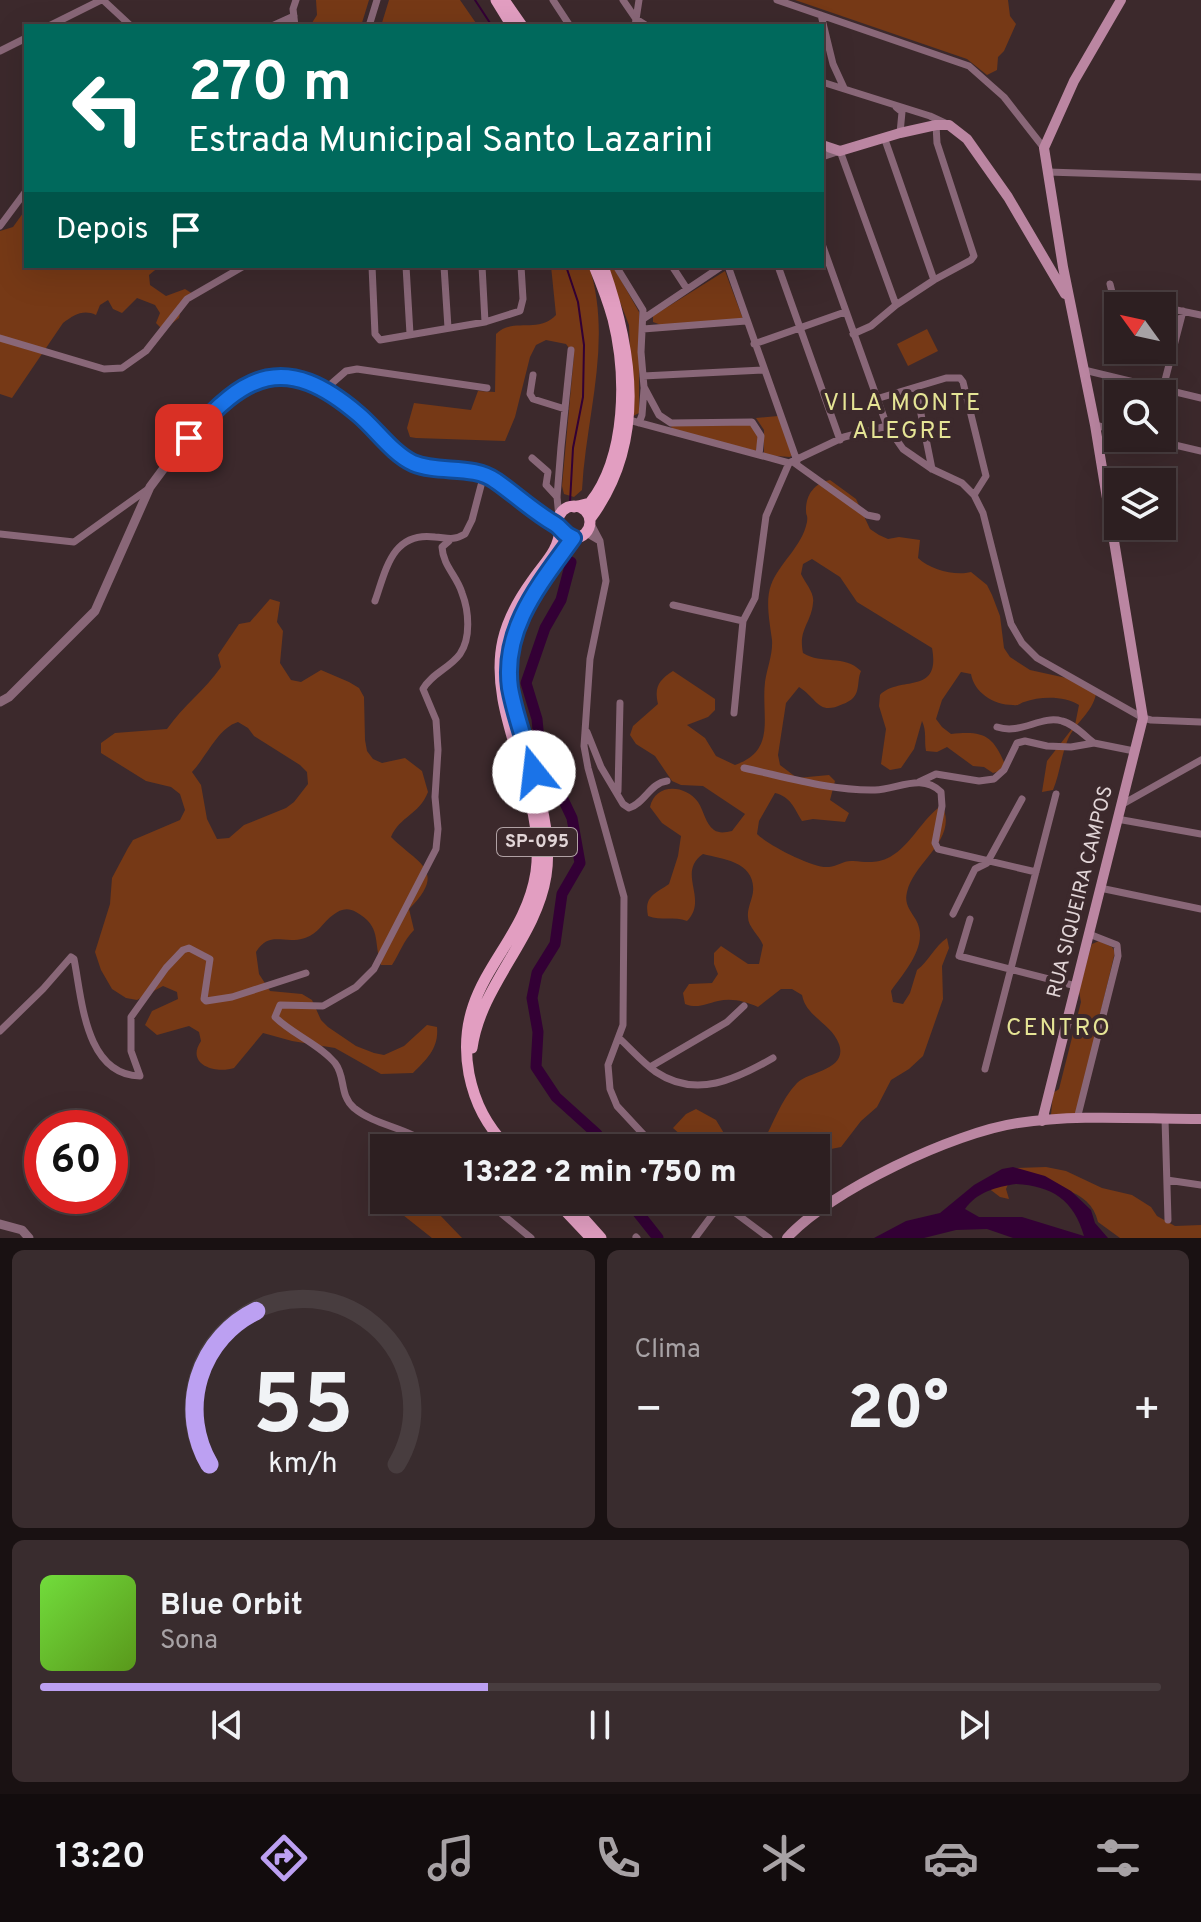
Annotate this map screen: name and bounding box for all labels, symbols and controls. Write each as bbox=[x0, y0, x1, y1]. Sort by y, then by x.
text: 270 m bbox=[188, 50, 352, 120]
icon: left bbox=[56, 56, 160, 160]
text: Estrada Municipal Santo Lazarini bbox=[188, 119, 713, 165]
icon: arrive bbox=[164, 208, 208, 252]
text: Depois bbox=[56, 212, 148, 249]
north arrow bbox=[1104, 292, 1176, 364]
map controls bbox=[1104, 292, 1176, 540]
button: search bbox=[1104, 380, 1176, 452]
district label: VILA MONTE ALEGRE bbox=[824, 389, 982, 447]
pin bbox=[155, 404, 223, 472]
icon: arrive bbox=[167, 416, 211, 460]
button: layers bbox=[1104, 468, 1176, 540]
position arrow bbox=[492, 730, 576, 814]
street label: RUA SIQUEIRA CAMPOS bbox=[1042, 783, 1120, 1001]
road number: SP-095 bbox=[497, 828, 577, 856]
district label: CENTRO bbox=[1006, 1014, 1112, 1044]
speed limit sign: 60 bbox=[24, 1110, 128, 1214]
text: 13:22 · 2 min · 750 m bbox=[463, 1155, 737, 1192]
text: Clima bbox=[635, 1334, 701, 1367]
text: 55 bbox=[252, 1358, 354, 1463]
text: 20° bbox=[847, 1374, 949, 1450]
text: − bbox=[635, 1384, 663, 1440]
text: + bbox=[1133, 1384, 1161, 1440]
text: km/h bbox=[269, 1447, 338, 1483]
text: Blue Orbit bbox=[160, 1588, 303, 1625]
text: Sona bbox=[160, 1625, 218, 1658]
icon: previous bbox=[205, 1703, 249, 1747]
icon: pause bbox=[578, 1703, 622, 1747]
icon: next bbox=[952, 1703, 996, 1747]
icon: directions bbox=[256, 1830, 312, 1886]
icon: music bbox=[423, 1830, 479, 1886]
icon: phone bbox=[590, 1830, 646, 1886]
icon: climate bbox=[756, 1830, 812, 1886]
icon: car bbox=[923, 1830, 979, 1886]
icon: filters bbox=[1090, 1830, 1146, 1886]
text: 13:20 bbox=[55, 1835, 146, 1881]

